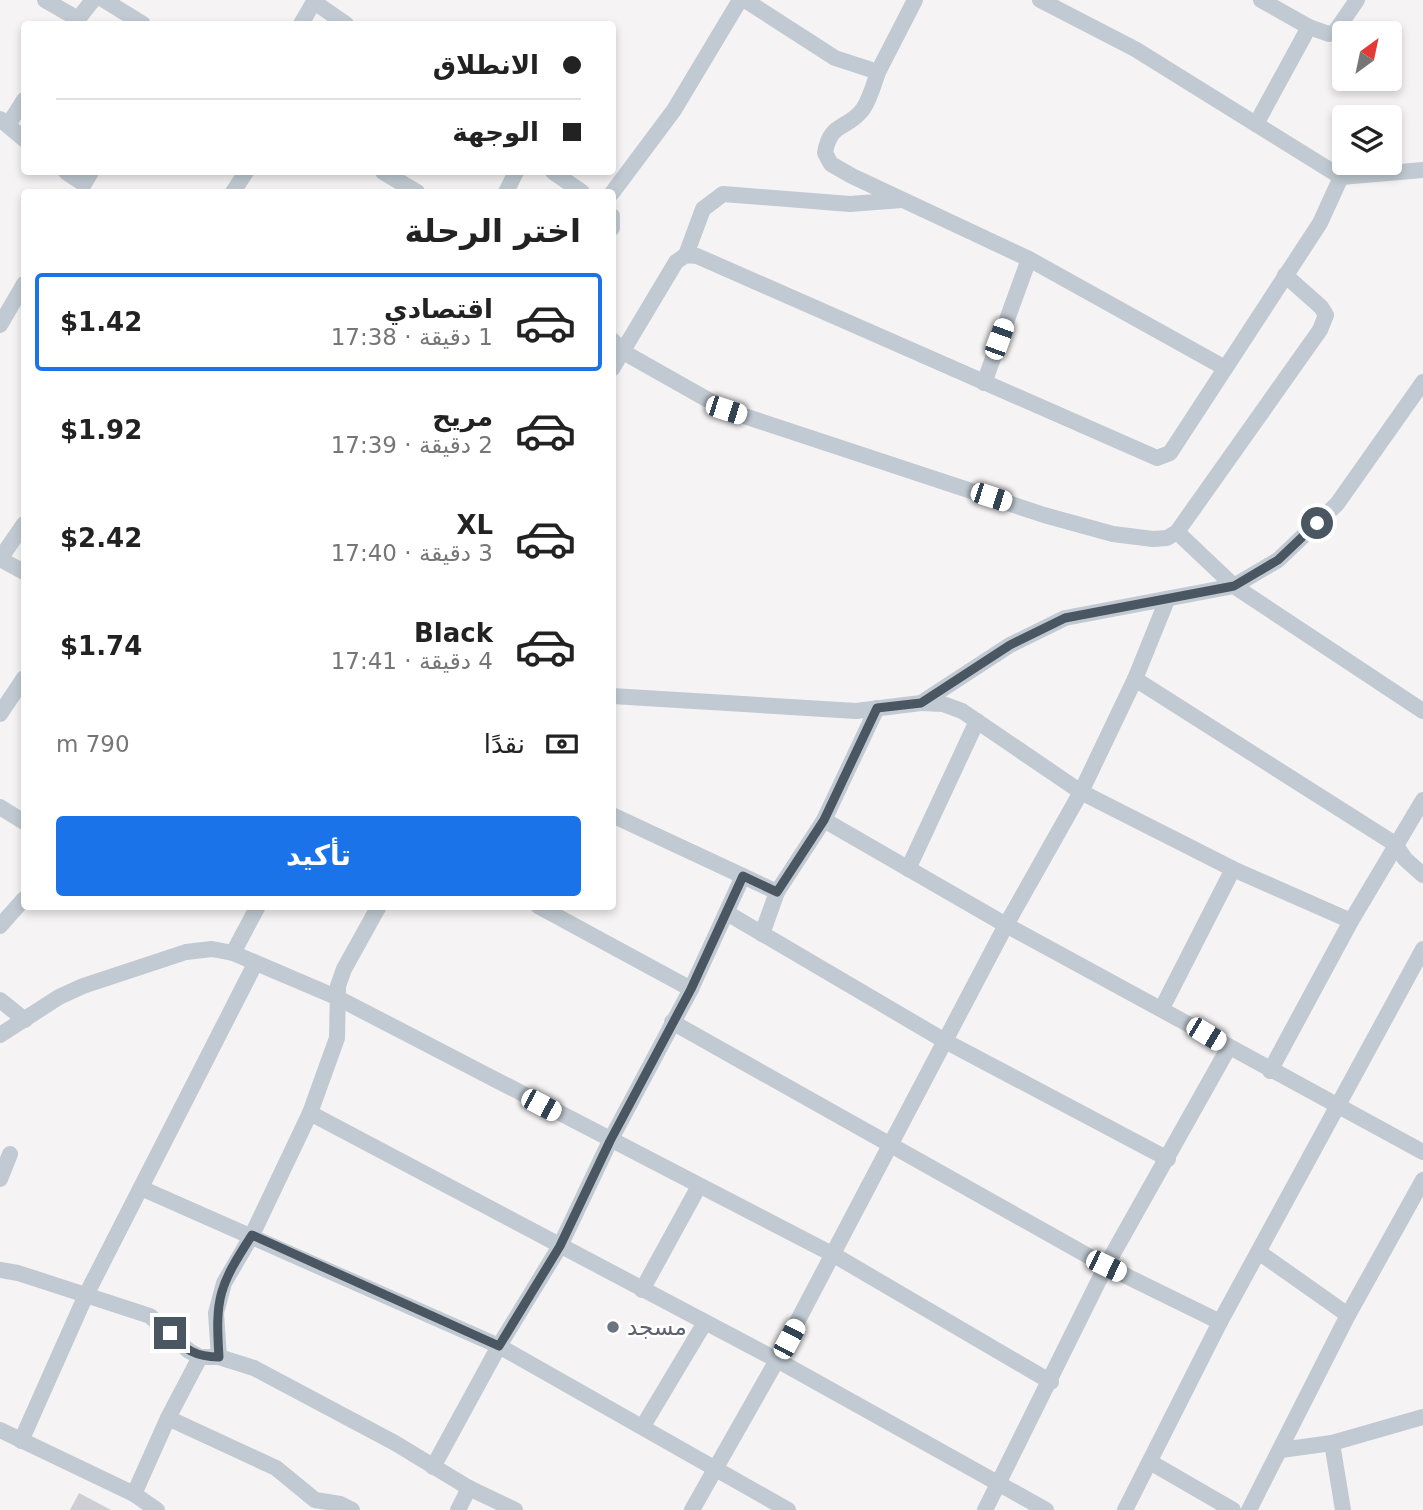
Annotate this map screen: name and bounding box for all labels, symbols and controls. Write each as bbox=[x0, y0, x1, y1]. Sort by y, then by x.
north arrow bbox=[1332, 21, 1402, 91]
map controls bbox=[1332, 21, 1402, 175]
text: الانطلاق bbox=[433, 50, 539, 80]
button: layers bbox=[1332, 105, 1402, 175]
text: الوجهة bbox=[452, 117, 539, 147]
text: اختر الرحلة bbox=[404, 212, 581, 250]
icon: car bbox=[514, 291, 577, 354]
text: اقتصادي bbox=[384, 294, 493, 324]
text: $1.42 bbox=[60, 307, 142, 337]
car bbox=[982, 316, 1017, 362]
text: 1 دقيقة · 17:38 bbox=[331, 324, 493, 350]
car bbox=[703, 394, 750, 426]
icon: car bbox=[514, 399, 577, 462]
text: مريح bbox=[432, 402, 493, 432]
text: $1.92 bbox=[60, 415, 142, 445]
text: 2 دقيقة · 17:39 bbox=[331, 432, 493, 458]
car bbox=[968, 481, 1015, 513]
icon: car bbox=[514, 507, 577, 570]
route start bbox=[1301, 507, 1333, 539]
text: XL bbox=[456, 510, 493, 540]
text: $2.42 bbox=[60, 523, 142, 553]
text: 3 دقيقة · 17:40 bbox=[331, 540, 493, 566]
icon: car bbox=[514, 615, 577, 678]
text: Black bbox=[414, 618, 493, 648]
text: $1.74 bbox=[60, 631, 142, 661]
text: 4 دقيقة · 17:41 bbox=[331, 648, 493, 674]
icon: cash bbox=[543, 725, 581, 763]
text: نقدًا bbox=[484, 729, 525, 759]
text: 790 m bbox=[56, 731, 130, 757]
button: تأكيد bbox=[56, 816, 581, 896]
car bbox=[1183, 1014, 1230, 1054]
car bbox=[518, 1086, 565, 1124]
car bbox=[1083, 1247, 1130, 1285]
place label: مسجد bbox=[627, 1314, 687, 1340]
car bbox=[770, 1316, 809, 1362]
route end bbox=[154, 1317, 186, 1349]
marker: مسجد bbox=[605, 1319, 621, 1335]

